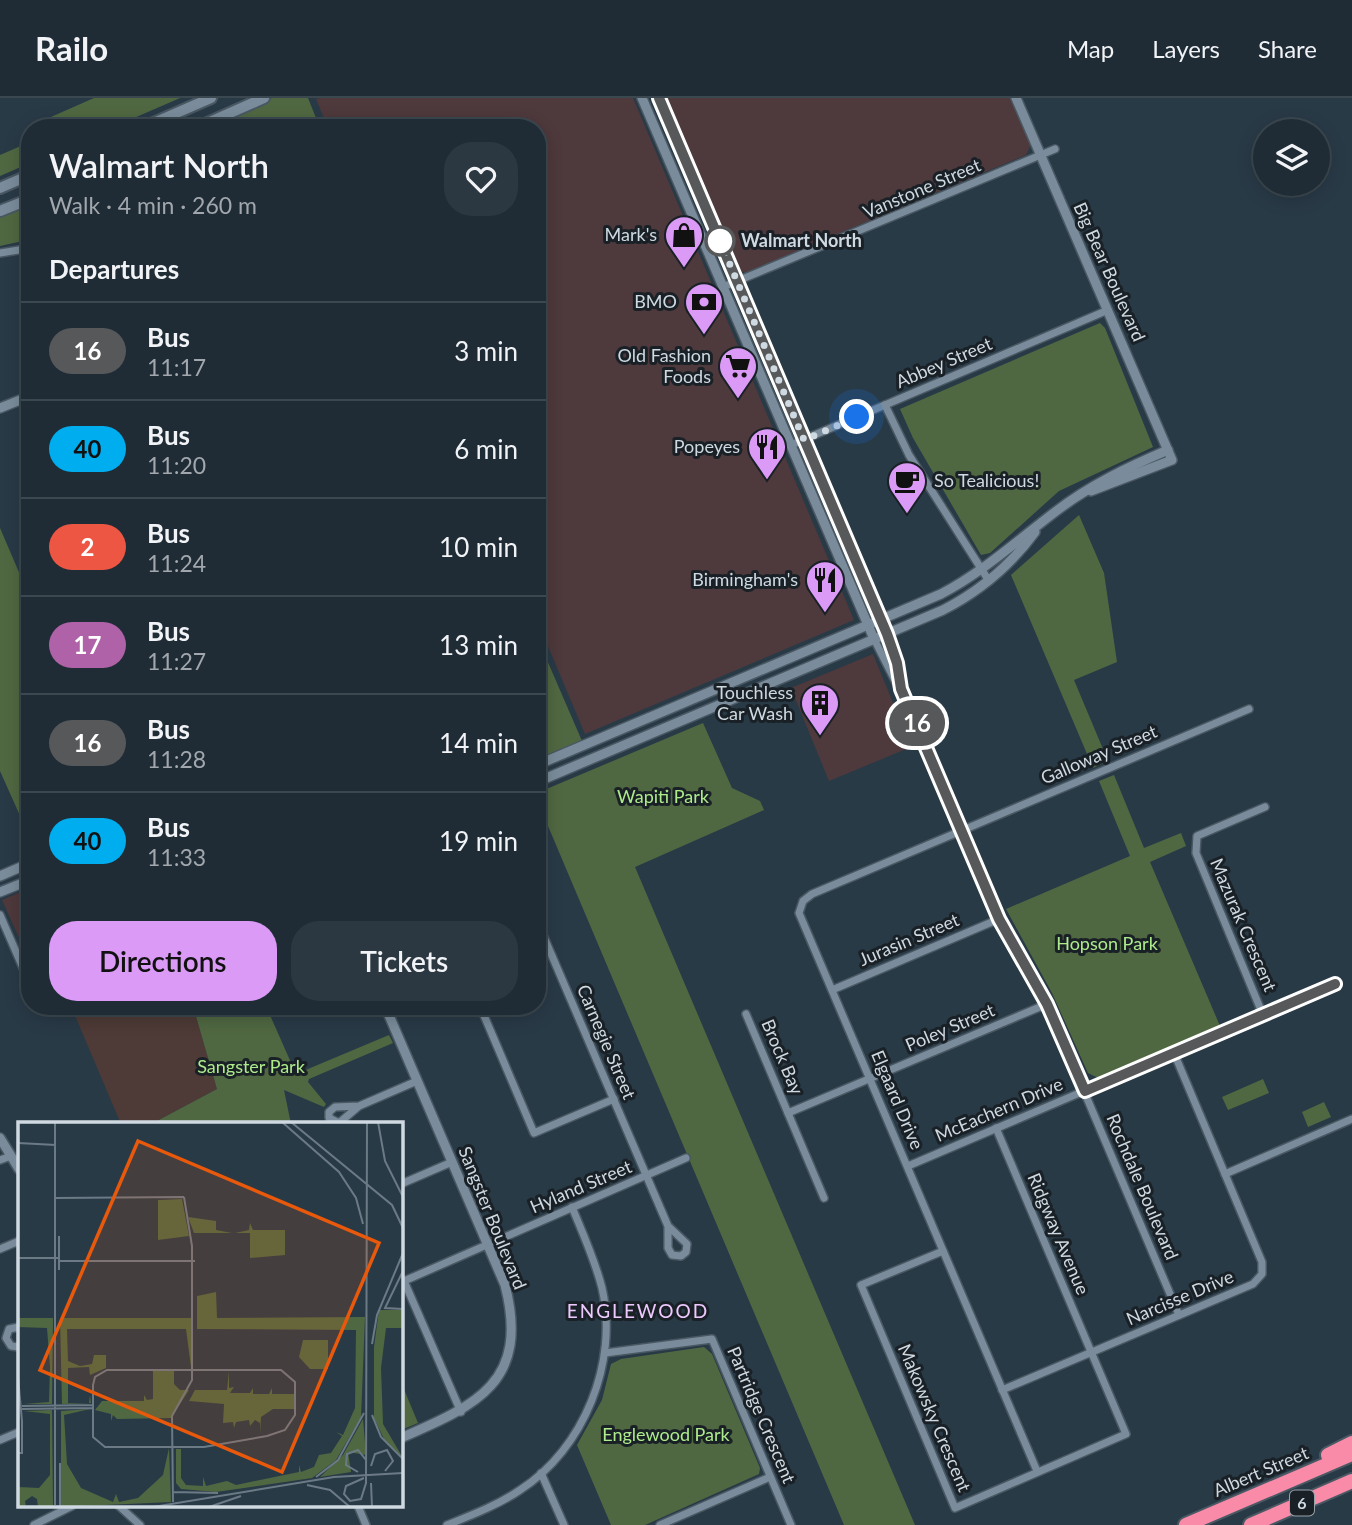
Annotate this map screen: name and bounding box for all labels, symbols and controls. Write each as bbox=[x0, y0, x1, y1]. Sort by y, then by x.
text: Railo bbox=[35, 28, 108, 68]
text: Map bbox=[1067, 34, 1114, 63]
text: Layers bbox=[1152, 34, 1220, 63]
text: Share bbox=[1258, 34, 1317, 63]
map controls bbox=[1253, 119, 1330, 196]
button: layers bbox=[1253, 119, 1330, 196]
button: heart bbox=[444, 142, 518, 216]
text: Walmart North bbox=[49, 145, 269, 185]
street label: Vanstone Street bbox=[859, 153, 984, 223]
text: Walk · 4 min · 260 m bbox=[49, 191, 257, 219]
street label: Big Bear Boulevard bbox=[1069, 199, 1150, 345]
shop icon: Mark's bbox=[663, 214, 705, 269]
place label: Mark's bbox=[605, 223, 657, 245]
marker: Walmart North bbox=[705, 226, 735, 256]
place label: Walmart North bbox=[741, 229, 862, 251]
text: Departures bbox=[49, 253, 179, 285]
bank icon: BMO bbox=[683, 281, 725, 336]
place label: BMO bbox=[634, 290, 677, 312]
text: Bus bbox=[147, 321, 190, 353]
street label: Abbey Street bbox=[892, 332, 996, 392]
text: 3 min bbox=[454, 335, 518, 367]
text: 16 bbox=[74, 336, 101, 365]
place label: Old Fashion Foods bbox=[618, 344, 711, 387]
supermarket icon: Old Fashion Foods bbox=[717, 345, 759, 400]
text: 11:17 bbox=[147, 353, 206, 381]
your location bbox=[839, 399, 874, 434]
text: Bus bbox=[147, 419, 190, 451]
restaurant icon: Popeyes bbox=[746, 426, 788, 481]
text: 6 min bbox=[454, 433, 518, 465]
text: 40 bbox=[74, 434, 101, 463]
place label: Popeyes bbox=[674, 435, 740, 457]
text: 11:20 bbox=[147, 451, 206, 479]
cafe icon: So Tealicious! bbox=[886, 460, 928, 515]
place label: So Tealicious! bbox=[934, 469, 1039, 491]
text: Bus bbox=[147, 517, 190, 549]
text: 10 min bbox=[439, 531, 518, 563]
text: 2 bbox=[81, 532, 94, 561]
text: 11:24 bbox=[147, 549, 206, 577]
restaurant icon: Birmingham's bbox=[804, 559, 846, 614]
place label: Birmingham's bbox=[692, 568, 798, 590]
text: Bus bbox=[147, 615, 190, 647]
text: 13 min bbox=[439, 629, 518, 661]
text: 17 bbox=[74, 630, 101, 659]
text: 11:27 bbox=[147, 647, 206, 675]
place label: Touchless Car Wash bbox=[716, 681, 793, 724]
building icon: Touchless Car Wash bbox=[799, 682, 841, 737]
line badge: 16 bbox=[886, 700, 948, 746]
text: 16 bbox=[903, 708, 931, 737]
text: Bus bbox=[147, 713, 190, 745]
street label: Galloway Street bbox=[1037, 719, 1161, 788]
text: 14 min bbox=[439, 727, 518, 759]
text: 16 bbox=[74, 728, 101, 757]
text: 11:28 bbox=[147, 745, 206, 773]
park label: Wapiti Park bbox=[617, 785, 710, 807]
text: Bus bbox=[147, 811, 190, 843]
text: 19 min bbox=[439, 825, 518, 857]
text: 40 bbox=[74, 826, 101, 855]
text: 11:33 bbox=[147, 843, 206, 871]
street label: Mazurak Crescent bbox=[1206, 855, 1282, 995]
street label: Jurasin Street bbox=[855, 908, 963, 970]
button: Directions bbox=[49, 921, 277, 1001]
button: Tickets bbox=[291, 921, 518, 1001]
park label: Hopson Park bbox=[1056, 932, 1159, 954]
street label: Carnegie Street bbox=[573, 981, 641, 1103]
street label: Poley Street bbox=[902, 998, 998, 1056]
street label: Brock Bay bbox=[757, 1016, 809, 1098]
street label: Elgaard Drive bbox=[867, 1047, 929, 1153]
park label: Sangster Park bbox=[197, 1055, 306, 1077]
street label: McEachern Drive bbox=[932, 1072, 1066, 1146]
street label: Rochdale Boulevard bbox=[1102, 1110, 1184, 1263]
inset map bbox=[18, 1122, 402, 1508]
street label: Sangster Boulevard bbox=[454, 1143, 532, 1292]
street label: Hyland Street bbox=[527, 1155, 635, 1217]
street label: Ridgway Avenue bbox=[1023, 1169, 1094, 1298]
street label: Narcisse Drive bbox=[1123, 1265, 1236, 1330]
district label: ENGLEWOOD bbox=[567, 1299, 709, 1322]
street label: Makowsky Crescent bbox=[894, 1340, 976, 1495]
street label: Partridge Crescent bbox=[723, 1343, 801, 1487]
park label: Englewood Park bbox=[602, 1423, 731, 1445]
street label: Albert Street bbox=[1210, 1441, 1312, 1501]
road number: 6 bbox=[1290, 1490, 1314, 1516]

